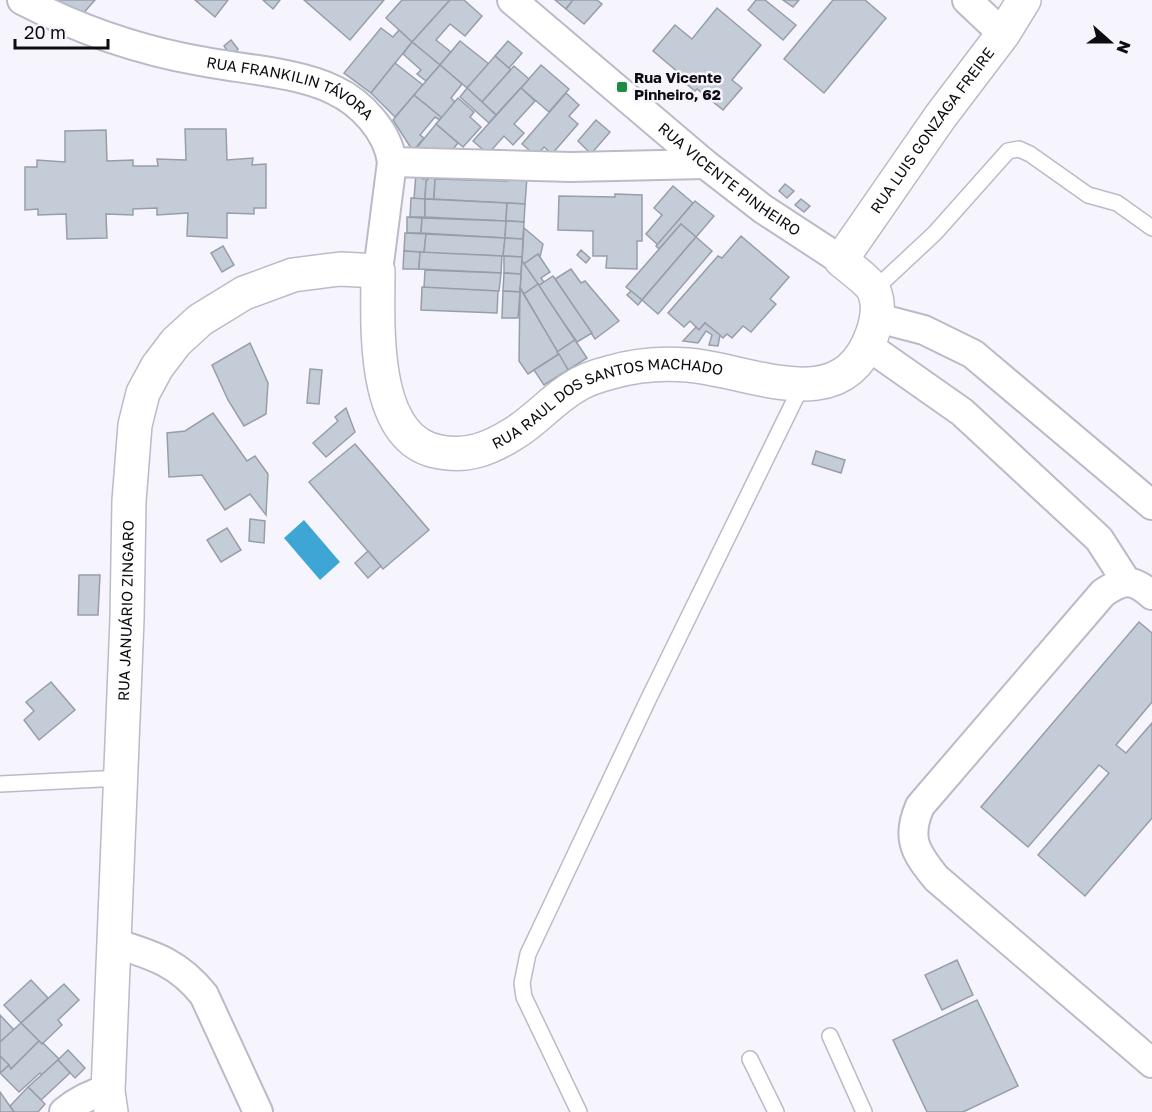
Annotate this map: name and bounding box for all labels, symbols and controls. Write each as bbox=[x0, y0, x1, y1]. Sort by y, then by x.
scale bar bbox=[15, 12, 108, 50]
north arrow bbox=[1080, 12, 1140, 72]
text: 20 m bbox=[24, 21, 66, 43]
text: N bbox=[1112, 38, 1136, 57]
street label: RUA LUIS GONZAGA FREIRE bbox=[866, 44, 997, 216]
street label: RUA FRANKILIN TÁVORA bbox=[205, 52, 378, 123]
place label: Rua Vicente Pinheiro, 62 bbox=[634, 68, 722, 103]
marker: Rua Vicente Pinheiro, 62 bbox=[615, 80, 629, 94]
street label: RUA VICENTE PINHEIRO bbox=[655, 118, 804, 239]
street label: RUA RAUL DOS SANTOS MACHADO bbox=[489, 354, 725, 452]
street label: RUA JANUÁRIO ZINGARO bbox=[114, 520, 137, 701]

